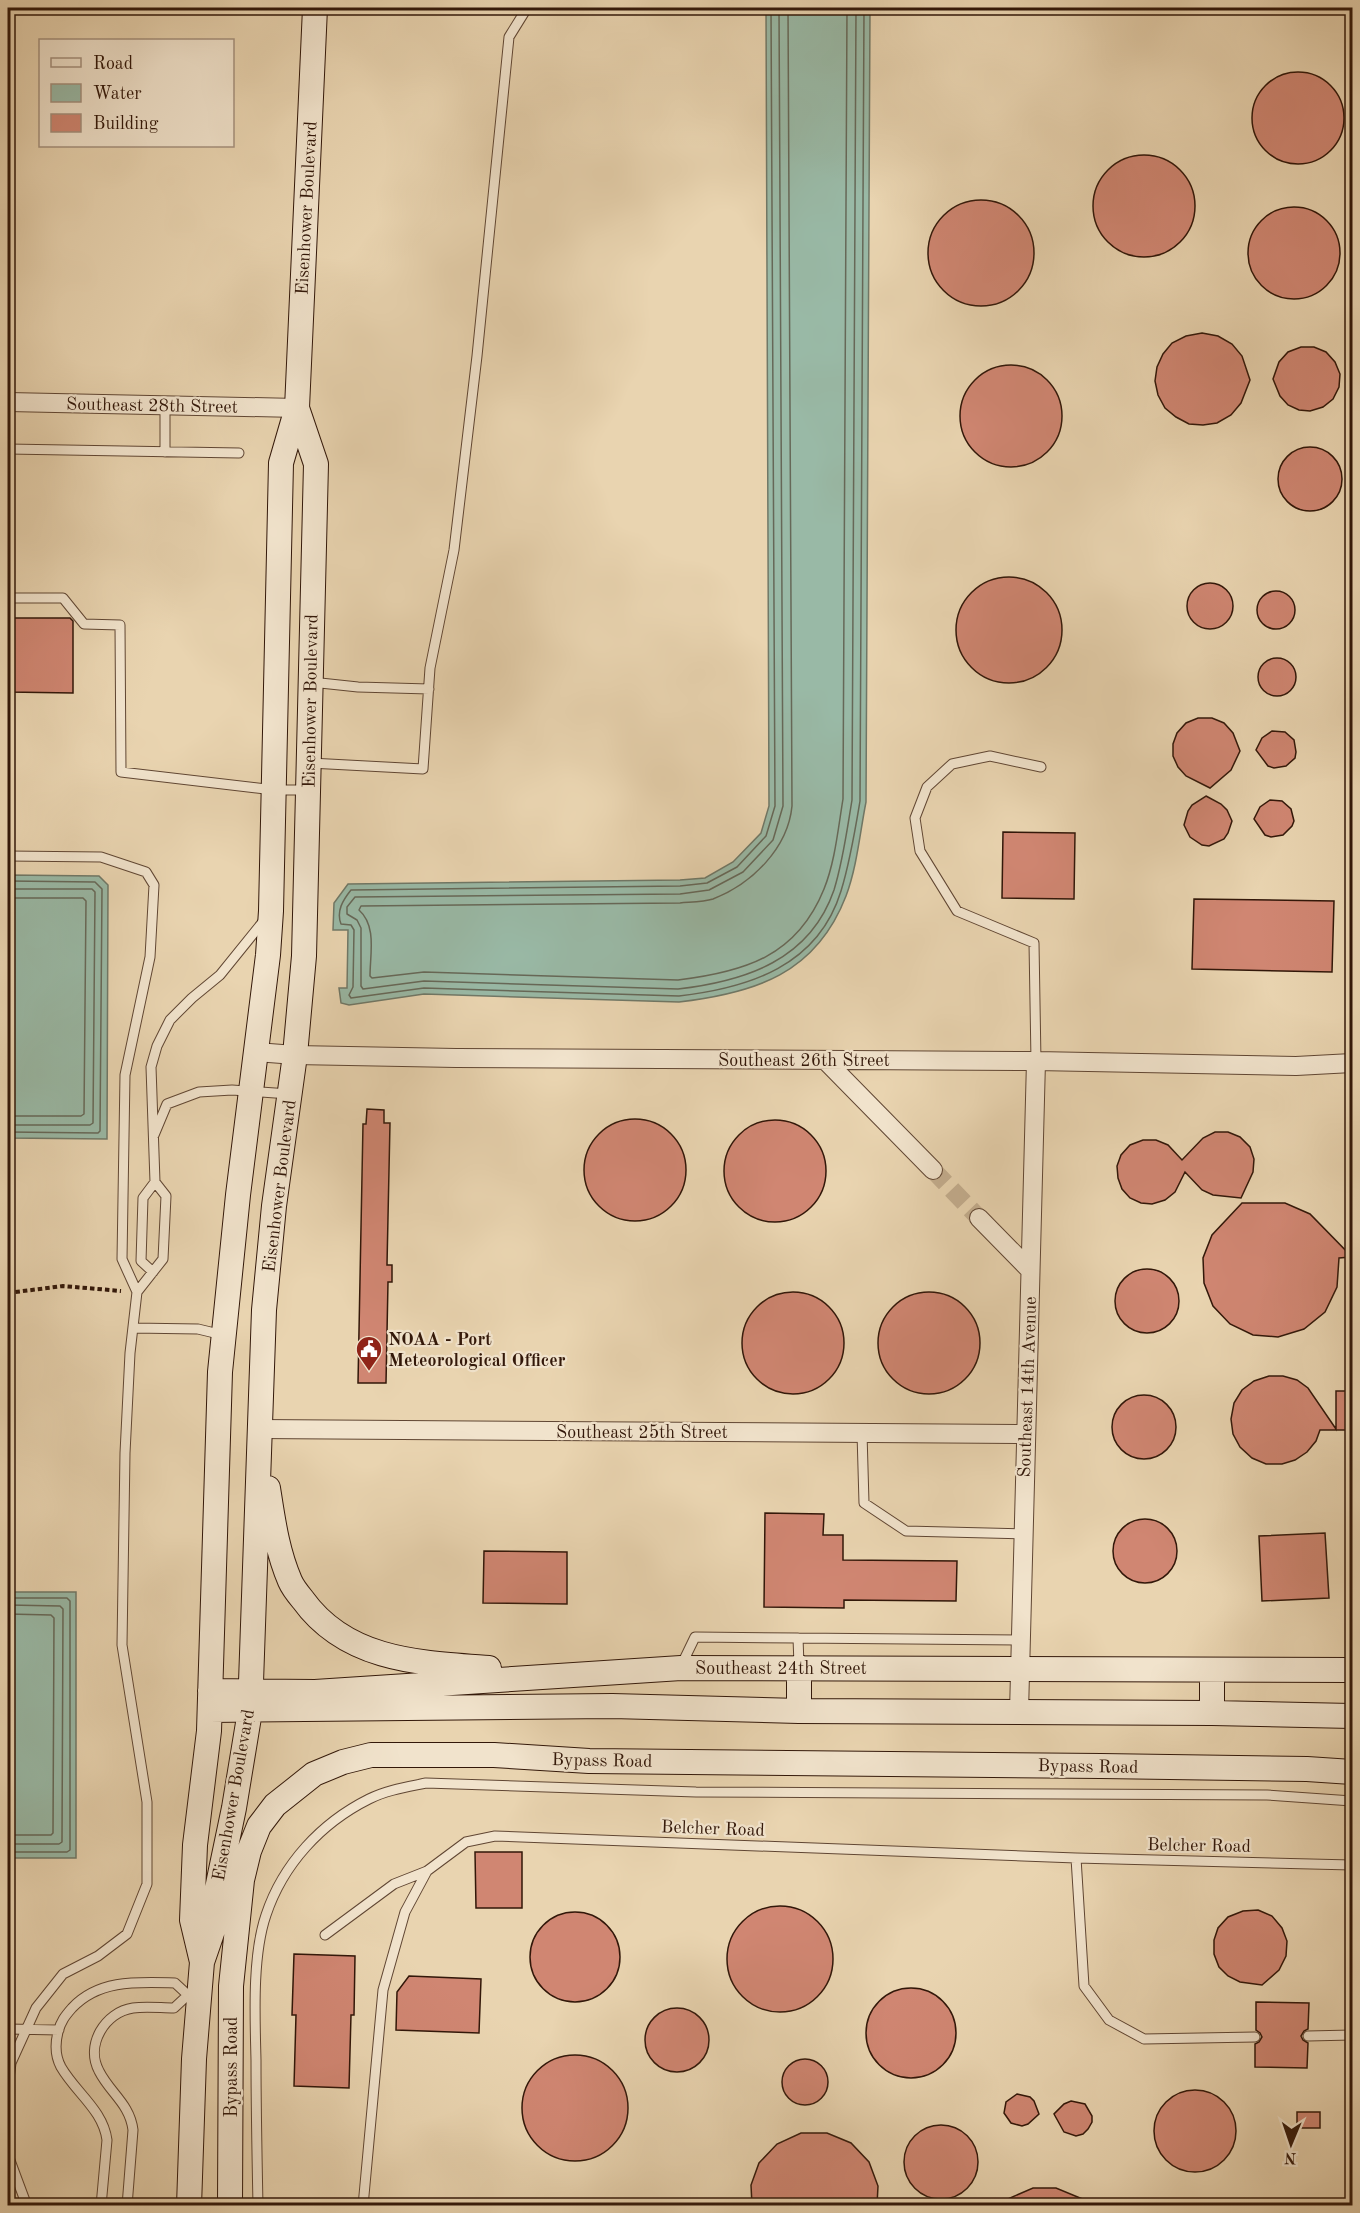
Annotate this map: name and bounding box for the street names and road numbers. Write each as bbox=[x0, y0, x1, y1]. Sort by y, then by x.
street label: Eisenhower Boulevard bbox=[293, 121, 321, 295]
street label: Southeast 28th Street bbox=[66, 396, 238, 416]
street label: Eisenhower Boulevard bbox=[300, 614, 322, 788]
street label: Southeast 26th Street bbox=[718, 1052, 890, 1070]
street label: Eisenhower Boulevard bbox=[260, 1099, 300, 1274]
street label: Southeast 14th Avenue bbox=[1016, 1296, 1040, 1478]
street label: Southeast 25th Street bbox=[556, 1424, 728, 1442]
street label: Southeast 24th Street bbox=[695, 1660, 867, 1678]
street label: Eisenhower Boulevard bbox=[210, 1708, 258, 1882]
street label: Bypass Road bbox=[551, 1751, 653, 1771]
street label: Bypass Road bbox=[1037, 1757, 1139, 1777]
street label: Belcher Road bbox=[661, 1818, 765, 1840]
street label: Belcher Road bbox=[1147, 1836, 1251, 1856]
street label: Bypass Road bbox=[223, 2017, 241, 2117]

